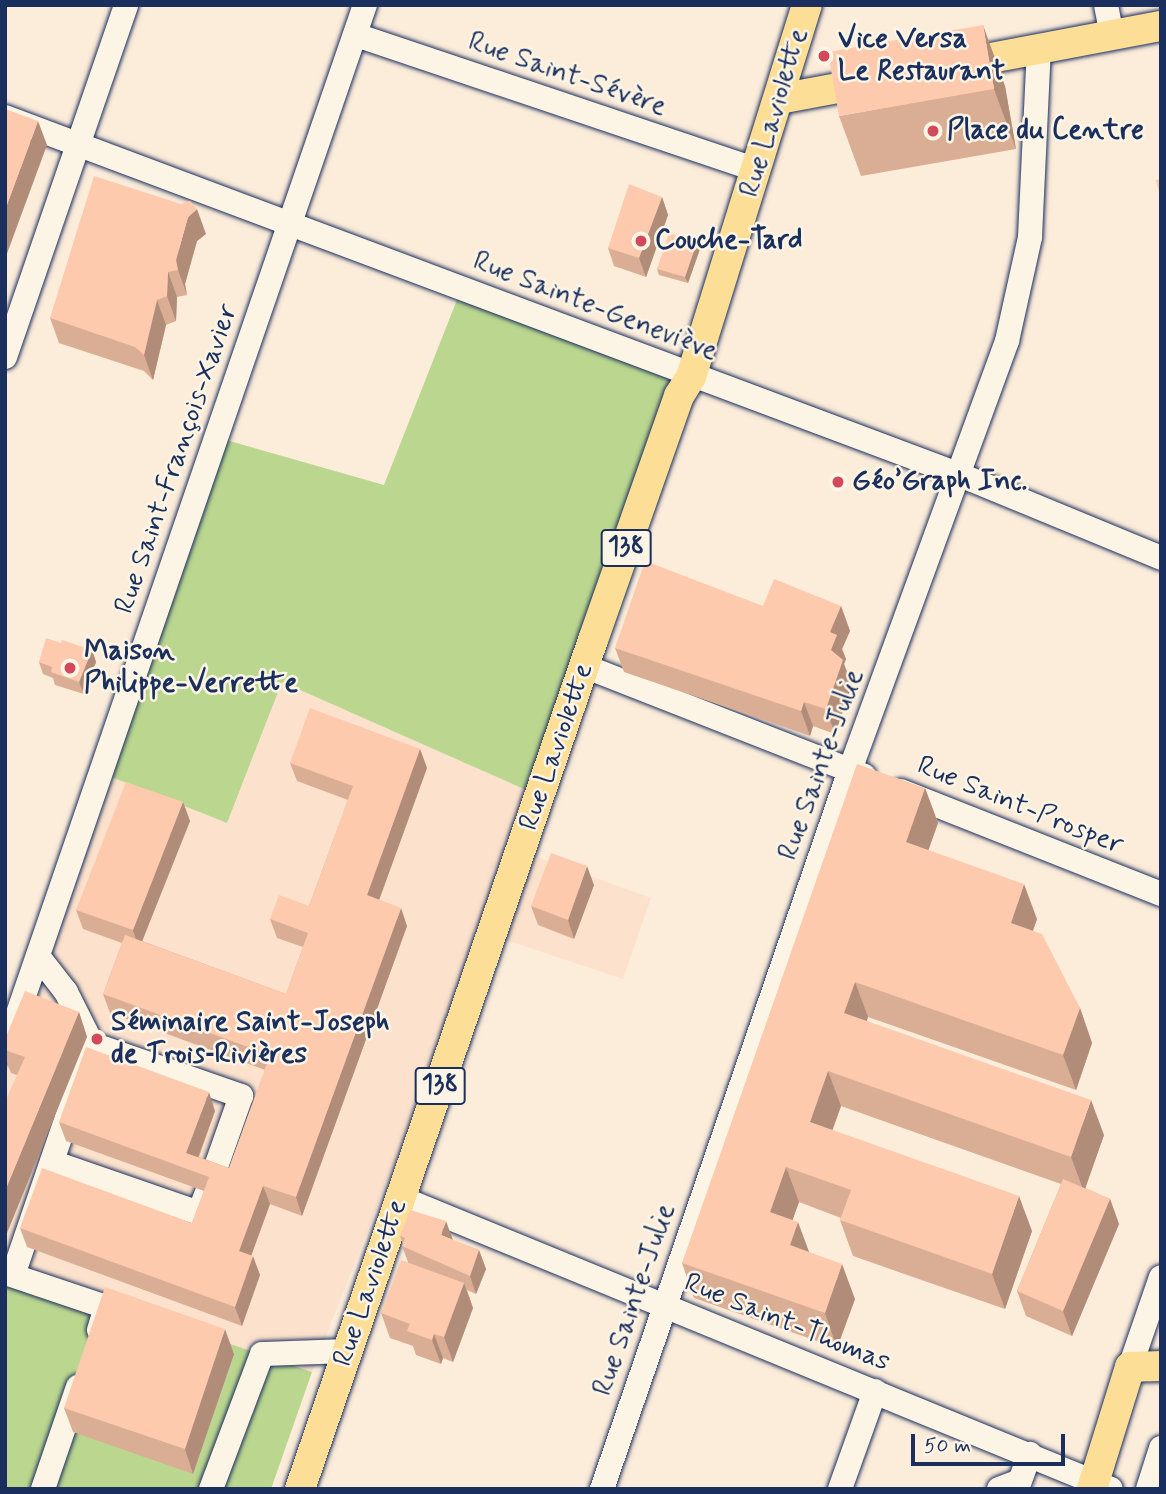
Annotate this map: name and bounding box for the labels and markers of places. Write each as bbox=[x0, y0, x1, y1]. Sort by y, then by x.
place label: Vice Versa Le Restaurant bbox=[838, 23, 1007, 89]
marker: Vice Versa Le Restaurant bbox=[816, 48, 832, 64]
place label: Place du Centre bbox=[947, 114, 1136, 148]
marker: Place du Centre bbox=[925, 123, 941, 139]
place label: Couche-Tard bbox=[655, 224, 803, 258]
marker: Couche-Tard bbox=[633, 233, 649, 249]
place label: Géo’Graph Inc. bbox=[852, 465, 1026, 499]
marker: Géo’Graph Inc. bbox=[830, 474, 846, 490]
place label: Maison Philippe-Verrette bbox=[84, 635, 298, 701]
marker: Maison Philippe-Verrette bbox=[62, 660, 78, 676]
place label: Séminaire Saint-Joseph de Trois‑Rivières bbox=[111, 1006, 391, 1072]
marker: Séminaire Saint-Joseph de Trois‑Rivières bbox=[89, 1031, 105, 1047]

